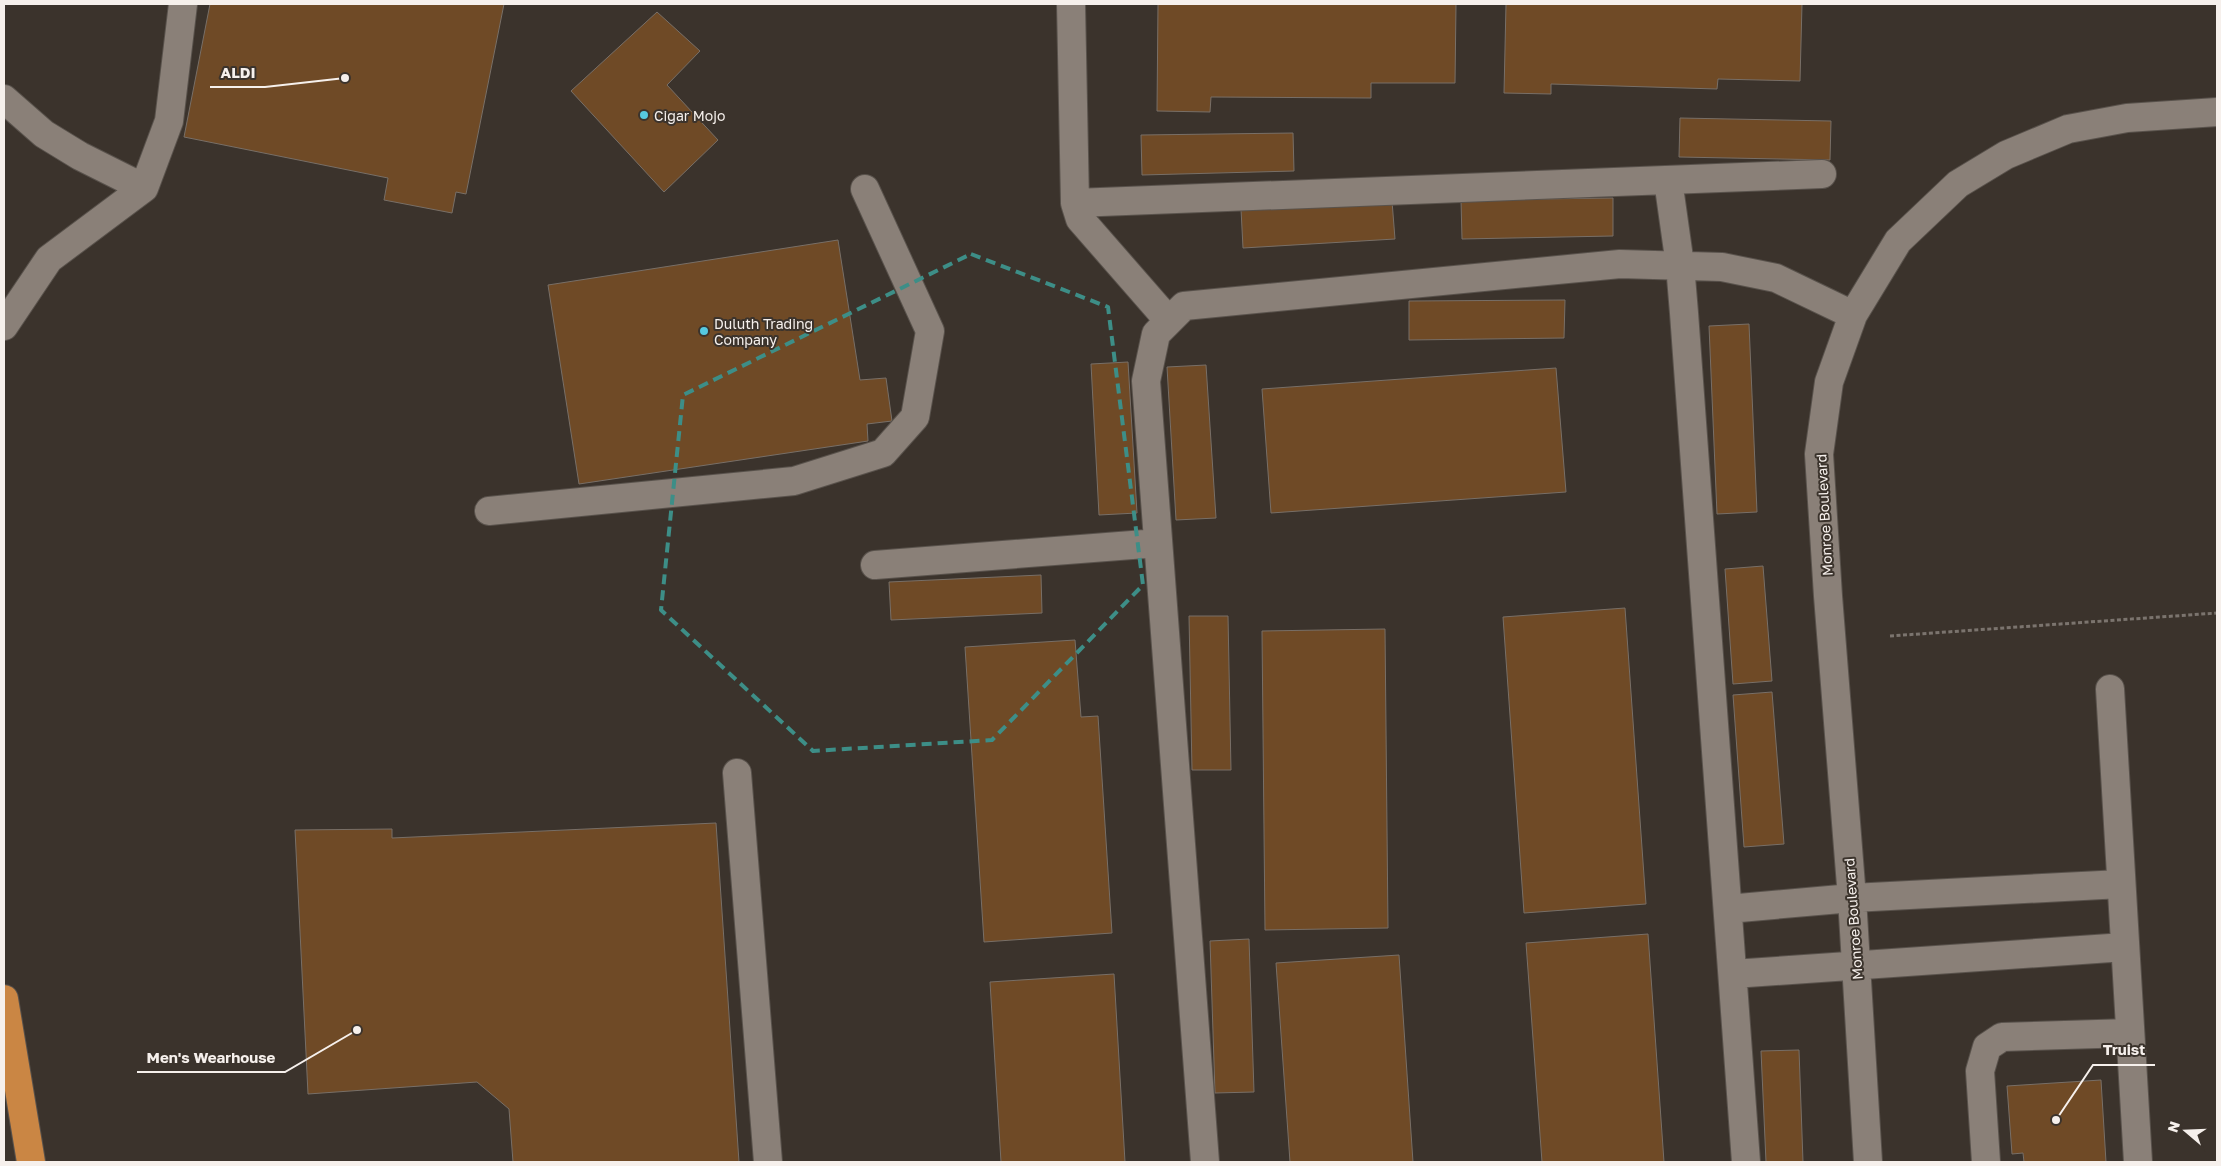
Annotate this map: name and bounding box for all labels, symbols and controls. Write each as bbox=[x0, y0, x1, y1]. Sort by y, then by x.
callout: ALDI bbox=[210, 57, 265, 87]
text: ALDI bbox=[220, 63, 256, 81]
place label: Cigar Mojo bbox=[654, 107, 725, 124]
marker: Cigar Mojo bbox=[638, 109, 650, 121]
place label: Duluth Trading Company bbox=[714, 315, 813, 348]
marker: Duluth Trading Company bbox=[698, 325, 710, 337]
street label: Monroe Boulevard bbox=[1812, 454, 1836, 576]
street label: Monroe Boulevard bbox=[1840, 858, 1866, 980]
callout: Truist bbox=[2093, 1035, 2155, 1065]
text: Truist bbox=[2103, 1040, 2145, 1058]
callout: Men's Wearhouse bbox=[137, 1042, 285, 1072]
text: Men's Wearhouse bbox=[147, 1048, 276, 1066]
north arrow bbox=[2161, 1106, 2211, 1156]
text: N bbox=[2163, 1119, 2183, 1134]

